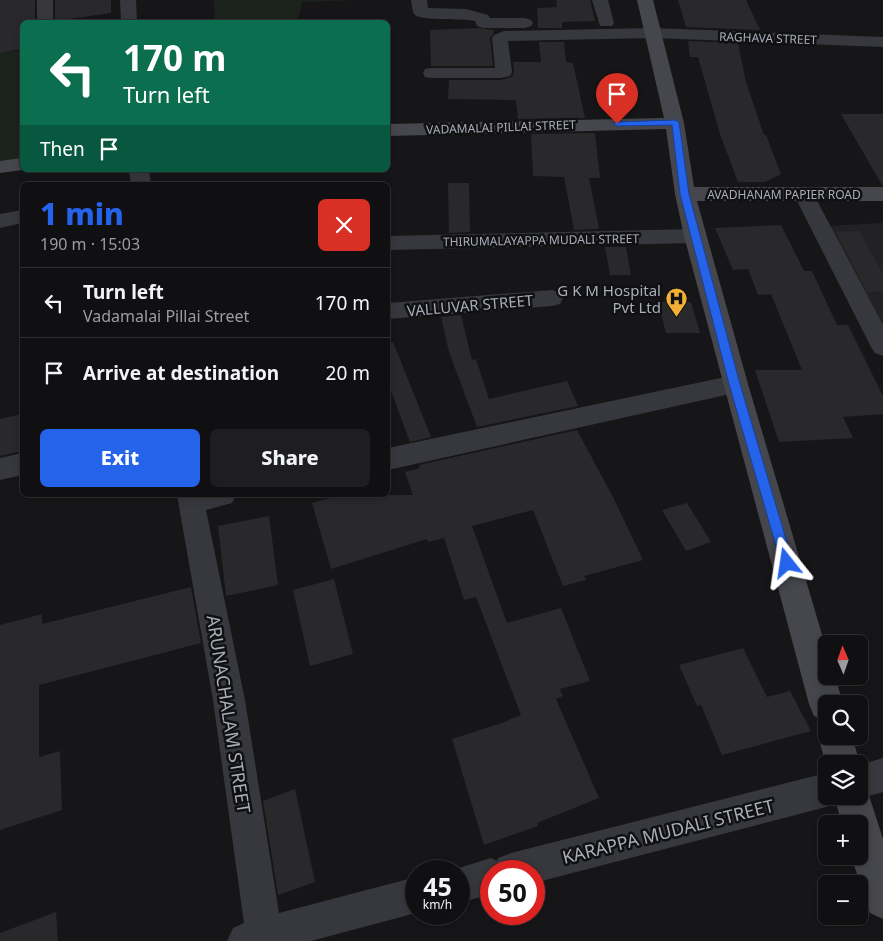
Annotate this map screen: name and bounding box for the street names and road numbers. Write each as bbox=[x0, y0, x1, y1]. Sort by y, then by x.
street label: RAGHAVA STREET bbox=[719, 28, 818, 48]
street label: VADAMALAI PILLAI STREET bbox=[426, 116, 576, 138]
street label: AVADHANAM PAPIER ROAD bbox=[707, 186, 861, 203]
street label: THIRUMALAYAPPA MUDALI STREET bbox=[443, 230, 640, 250]
street label: VALLUVAR STREET bbox=[406, 289, 535, 320]
street label: ARUNACHALAM STREET bbox=[202, 613, 256, 815]
street label: KARAPPA MUDALI STREET bbox=[560, 793, 776, 869]

